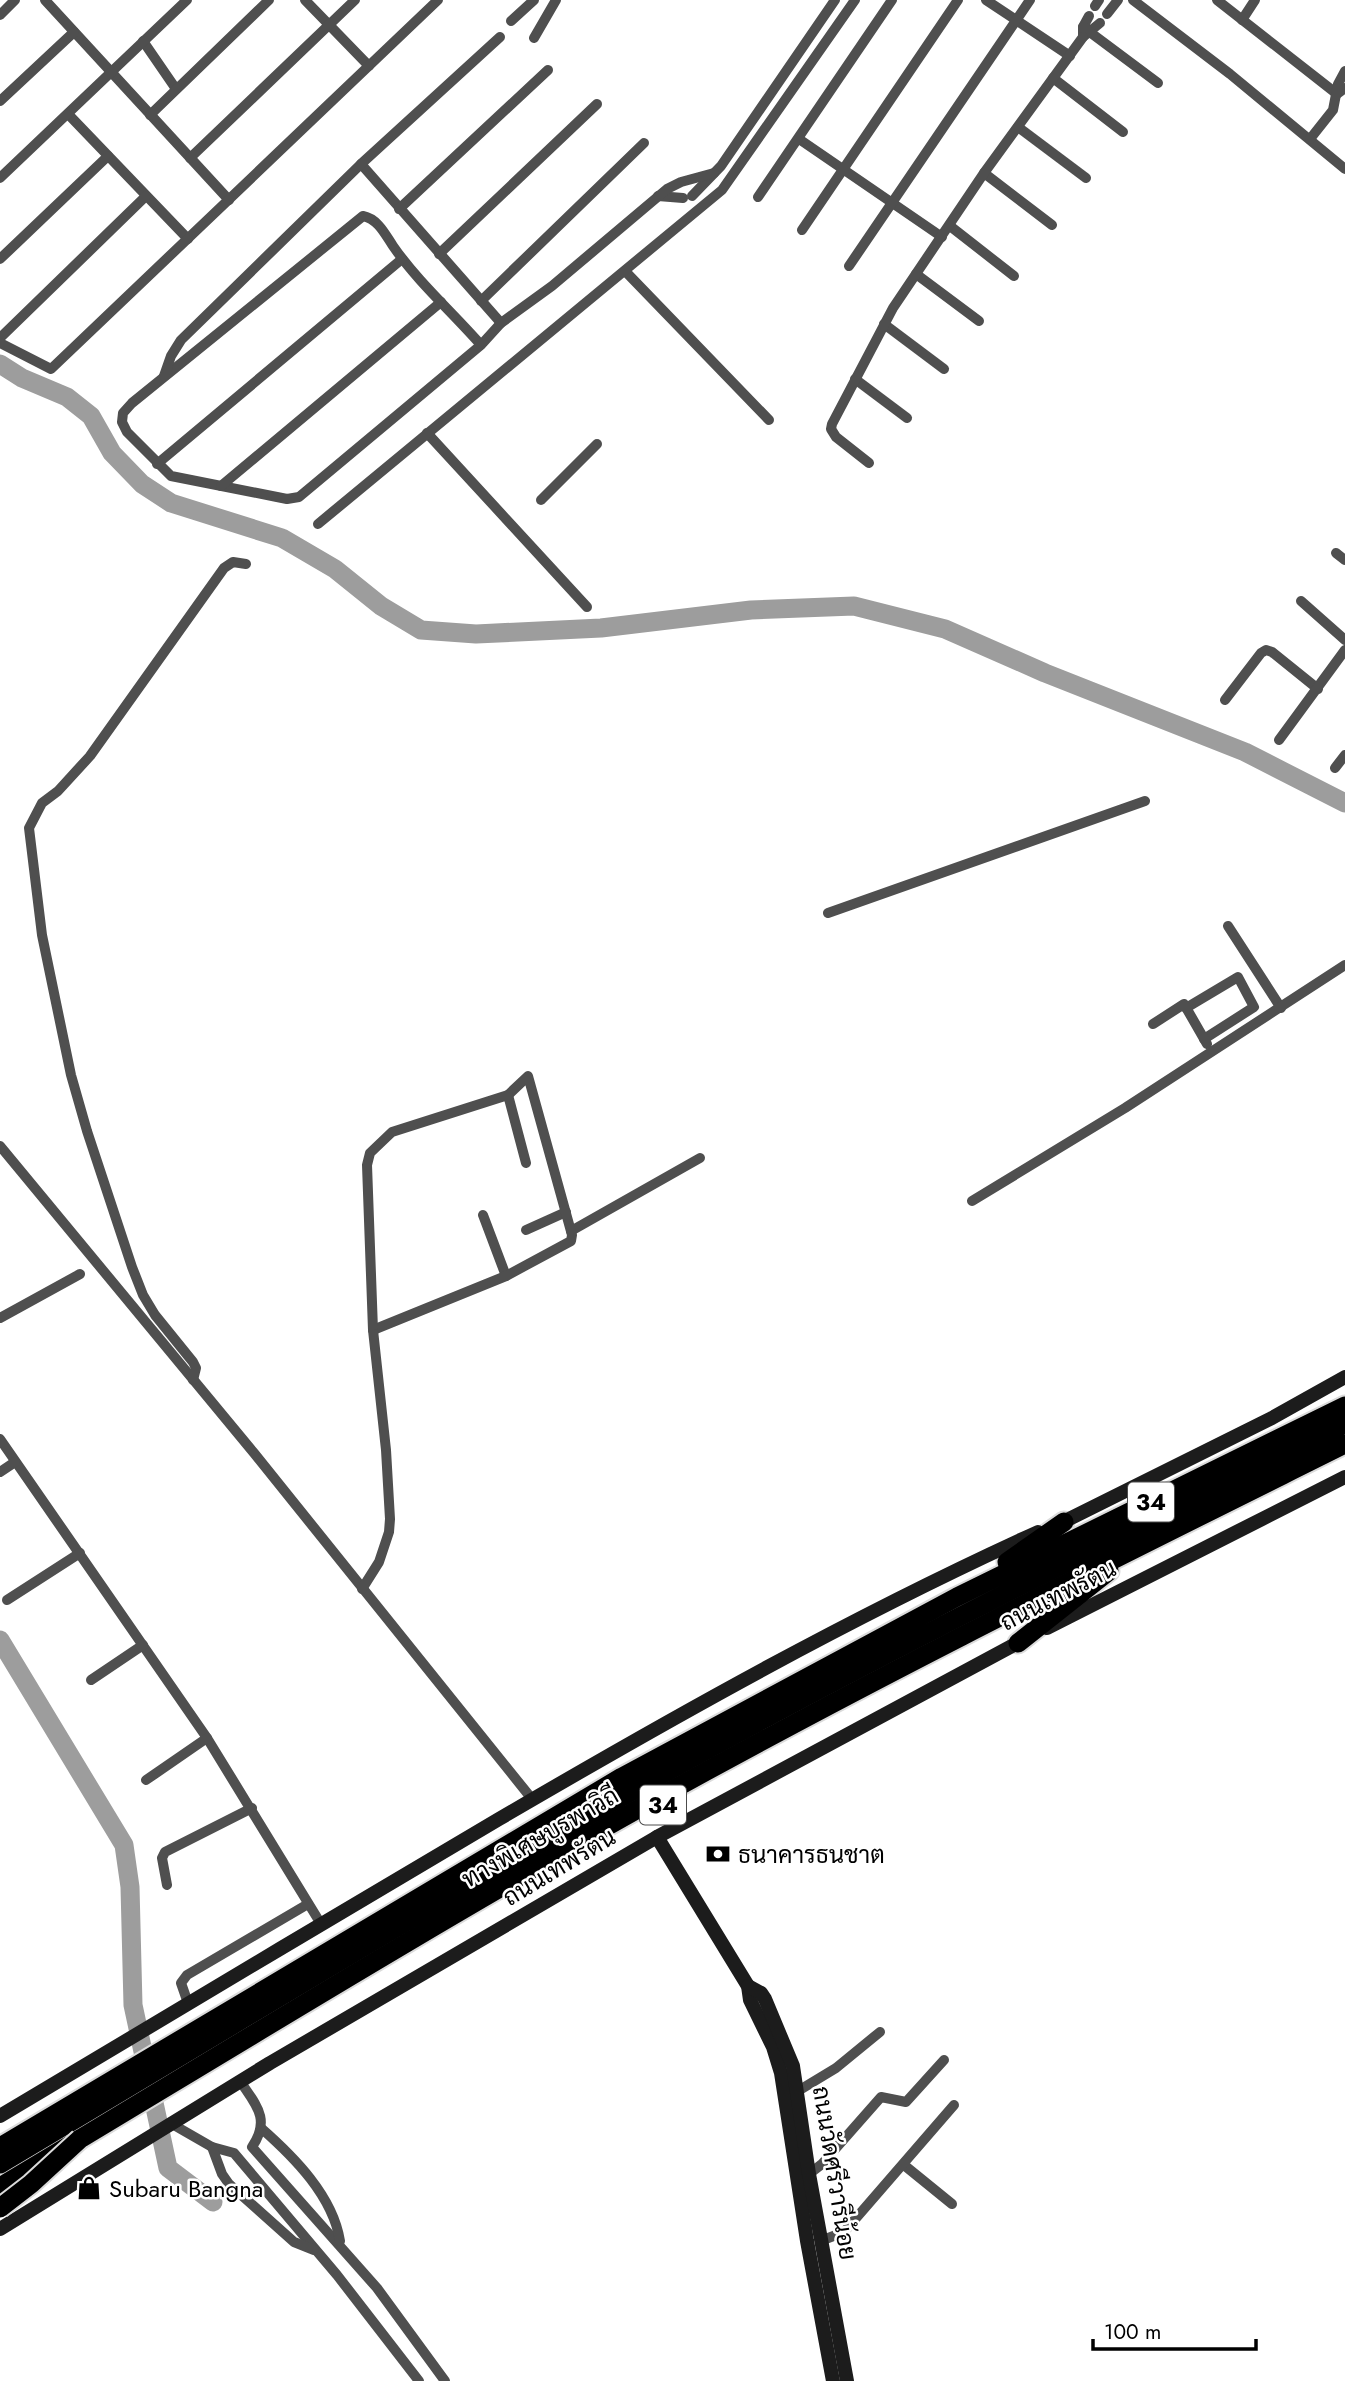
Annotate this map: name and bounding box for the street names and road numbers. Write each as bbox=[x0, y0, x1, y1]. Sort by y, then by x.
road number: 34 bbox=[1128, 1483, 1174, 1522]
street label: ถนนเทพรัตน bbox=[994, 1551, 1122, 1639]
street label: ทางพิเศษบูรพาวิถี bbox=[455, 1778, 625, 1896]
road number: 34 bbox=[640, 1786, 686, 1824]
street label: ถนนเทพรัตน bbox=[496, 1819, 622, 1915]
street label: ถนนวัดศรีวารีน้อย bbox=[804, 2083, 866, 2263]

